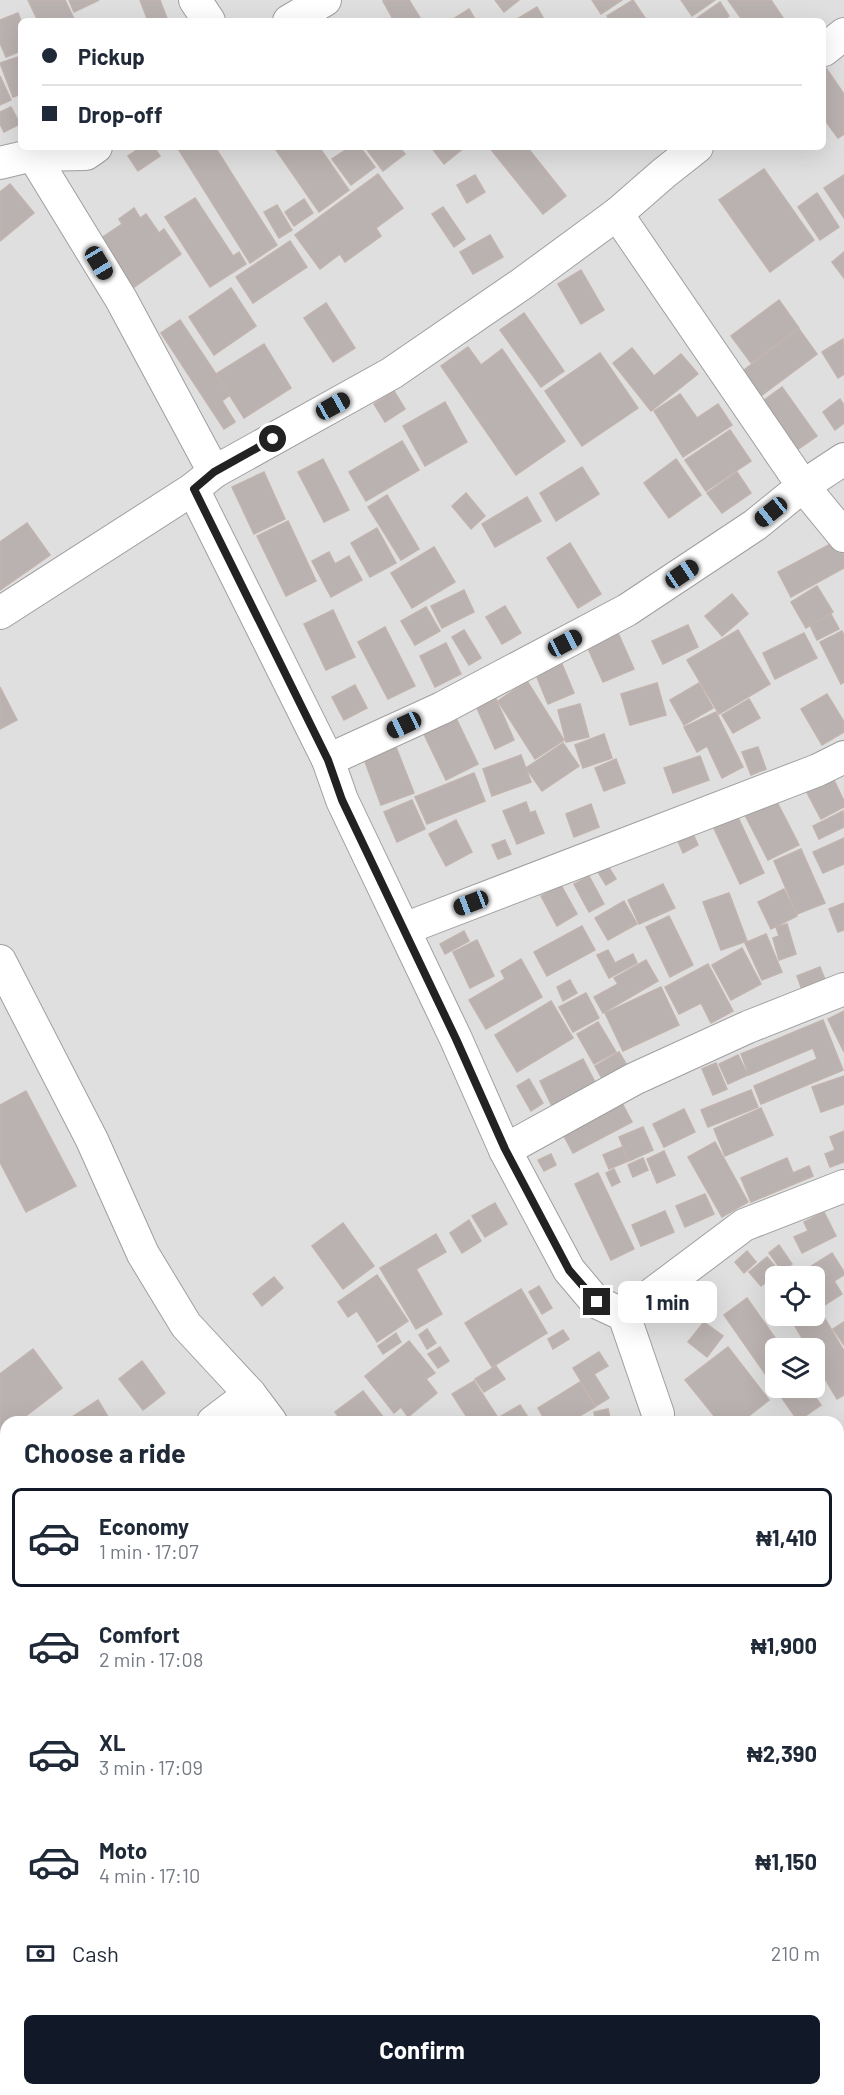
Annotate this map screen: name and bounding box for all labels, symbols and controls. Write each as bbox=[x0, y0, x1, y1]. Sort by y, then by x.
text: Pickup bbox=[78, 43, 145, 69]
text: Drop-off bbox=[78, 101, 162, 127]
car bbox=[82, 243, 116, 283]
car bbox=[313, 389, 353, 423]
route start bbox=[259, 425, 286, 452]
car bbox=[751, 494, 791, 530]
car bbox=[662, 556, 702, 592]
car bbox=[545, 627, 585, 659]
car bbox=[384, 709, 424, 741]
car bbox=[451, 888, 491, 918]
map controls bbox=[765, 1266, 825, 1398]
button: locate bbox=[765, 1266, 825, 1326]
callout: 1 min bbox=[618, 1281, 717, 1323]
route end bbox=[583, 1288, 610, 1315]
text: 1 min bbox=[646, 1290, 689, 1314]
button: layers bbox=[765, 1338, 825, 1398]
text: Choose a ride bbox=[24, 1436, 186, 1468]
icon: car bbox=[27, 1511, 81, 1565]
text: Economy bbox=[99, 1513, 189, 1539]
text: ₦1,410 bbox=[756, 1524, 817, 1550]
text: 1 min · 17:07 bbox=[99, 1539, 199, 1563]
icon: car bbox=[27, 1619, 81, 1673]
text: Comfort bbox=[99, 1621, 180, 1647]
text: ₦1,900 bbox=[751, 1632, 817, 1658]
text: 2 min · 17:08 bbox=[99, 1647, 203, 1671]
icon: car bbox=[27, 1727, 81, 1781]
text: XL bbox=[99, 1729, 125, 1755]
text: ₦2,390 bbox=[747, 1740, 817, 1766]
text: 3 min · 17:09 bbox=[99, 1755, 203, 1779]
icon: car bbox=[27, 1835, 81, 1889]
text: Moto bbox=[99, 1837, 147, 1863]
text: ₦1,150 bbox=[755, 1848, 817, 1874]
text: 4 min · 17:10 bbox=[99, 1863, 200, 1887]
icon: cash bbox=[24, 1937, 57, 1970]
text: Cash bbox=[72, 1940, 119, 1966]
text: 210 m bbox=[771, 1941, 820, 1965]
button: Confirm bbox=[24, 2015, 820, 2084]

